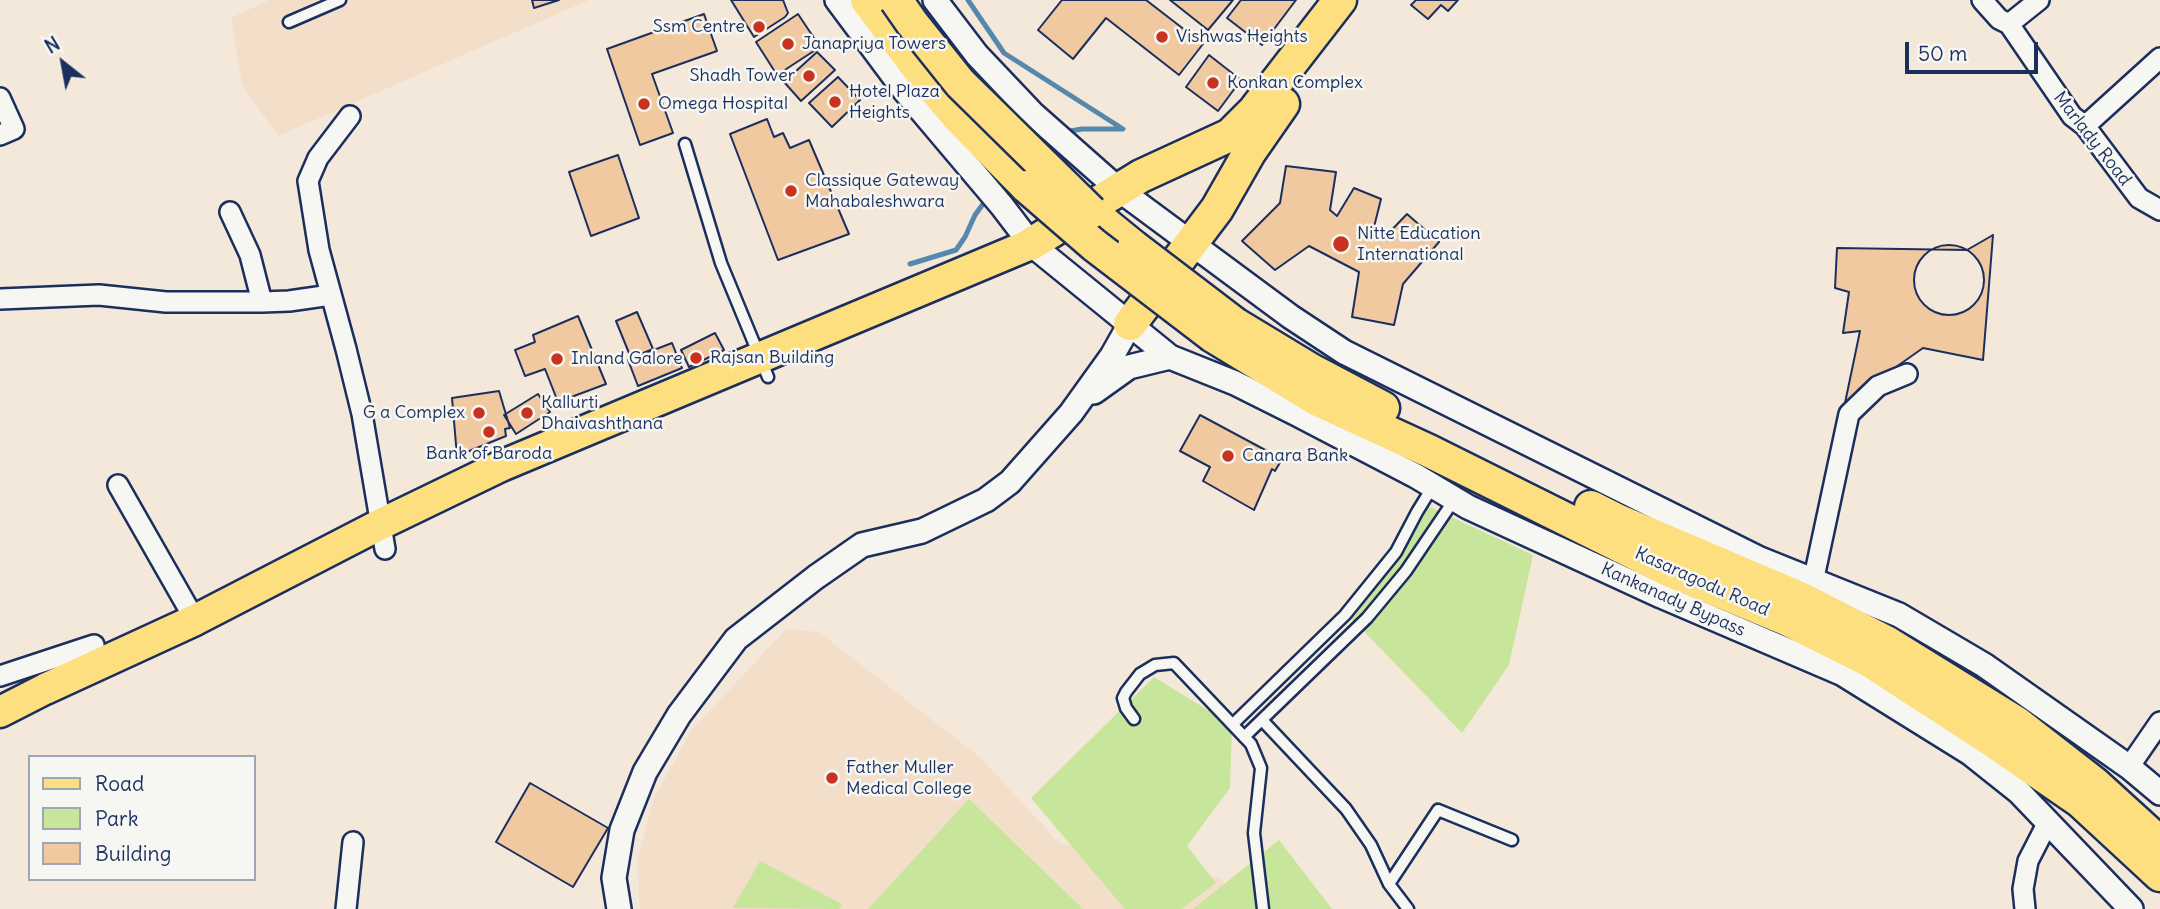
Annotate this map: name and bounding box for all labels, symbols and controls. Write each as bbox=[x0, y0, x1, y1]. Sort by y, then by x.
place label: Ssm Centre bbox=[653, 16, 745, 38]
marker: Ssm Centre bbox=[751, 19, 767, 35]
place label: Vishwas Heights bbox=[1176, 26, 1308, 48]
north arrow bbox=[28, 28, 98, 98]
scale bar bbox=[1908, 28, 2041, 72]
marker: Vishwas Heights bbox=[1154, 29, 1170, 45]
text: N bbox=[40, 31, 64, 59]
place label: Janapriya Towers bbox=[802, 33, 946, 55]
marker: Janapriya Towers bbox=[780, 36, 796, 52]
text: 50 m bbox=[1918, 40, 1967, 67]
place label: Shadh Tower bbox=[690, 65, 795, 87]
marker: Shadh Tower bbox=[801, 68, 817, 84]
place label: Konkan Complex bbox=[1227, 72, 1363, 94]
marker: Konkan Complex bbox=[1205, 75, 1221, 91]
place label: Hotel Plaza Heights bbox=[849, 81, 940, 124]
street label: Marlady Road bbox=[2049, 88, 2135, 190]
place label: Omega Hospital bbox=[658, 93, 788, 115]
marker: Hotel Plaza Heights bbox=[827, 94, 843, 110]
marker: Omega Hospital bbox=[636, 96, 652, 112]
place label: Classique Gateway Mahabaleshwara bbox=[805, 170, 959, 212]
marker: Classique Gateway Mahabaleshwara bbox=[783, 183, 799, 199]
place label: Nitte Education International bbox=[1357, 223, 1481, 266]
marker: Nitte Education International bbox=[1331, 234, 1351, 254]
place label: Rajsan Building bbox=[710, 347, 834, 369]
place label: Inland Galore bbox=[571, 348, 683, 370]
marker: Rajsan Building bbox=[688, 350, 704, 366]
marker: Inland Galore bbox=[549, 351, 565, 367]
place label: Kallurti Dhaivashthana bbox=[541, 392, 663, 434]
place label: G a Complex bbox=[363, 402, 465, 424]
marker: G a Complex bbox=[471, 405, 487, 421]
marker: Kallurti Dhaivashthana bbox=[519, 405, 535, 421]
marker: Bank of Baroda bbox=[481, 424, 497, 440]
place label: Bank of Baroda bbox=[426, 443, 552, 465]
place label: Canara Bank bbox=[1242, 445, 1348, 467]
marker: Canara Bank bbox=[1220, 448, 1236, 464]
street label: Kasaragodu Road bbox=[1631, 543, 1773, 621]
street label: Kankanady Bypass bbox=[1597, 558, 1749, 642]
legend bbox=[28, 755, 256, 881]
place label: Father Muller Medical College bbox=[846, 757, 972, 800]
text: Road bbox=[95, 770, 144, 797]
marker: Father Muller Medical College bbox=[824, 770, 840, 786]
text: Park bbox=[95, 805, 138, 832]
text: Building bbox=[95, 840, 171, 867]

